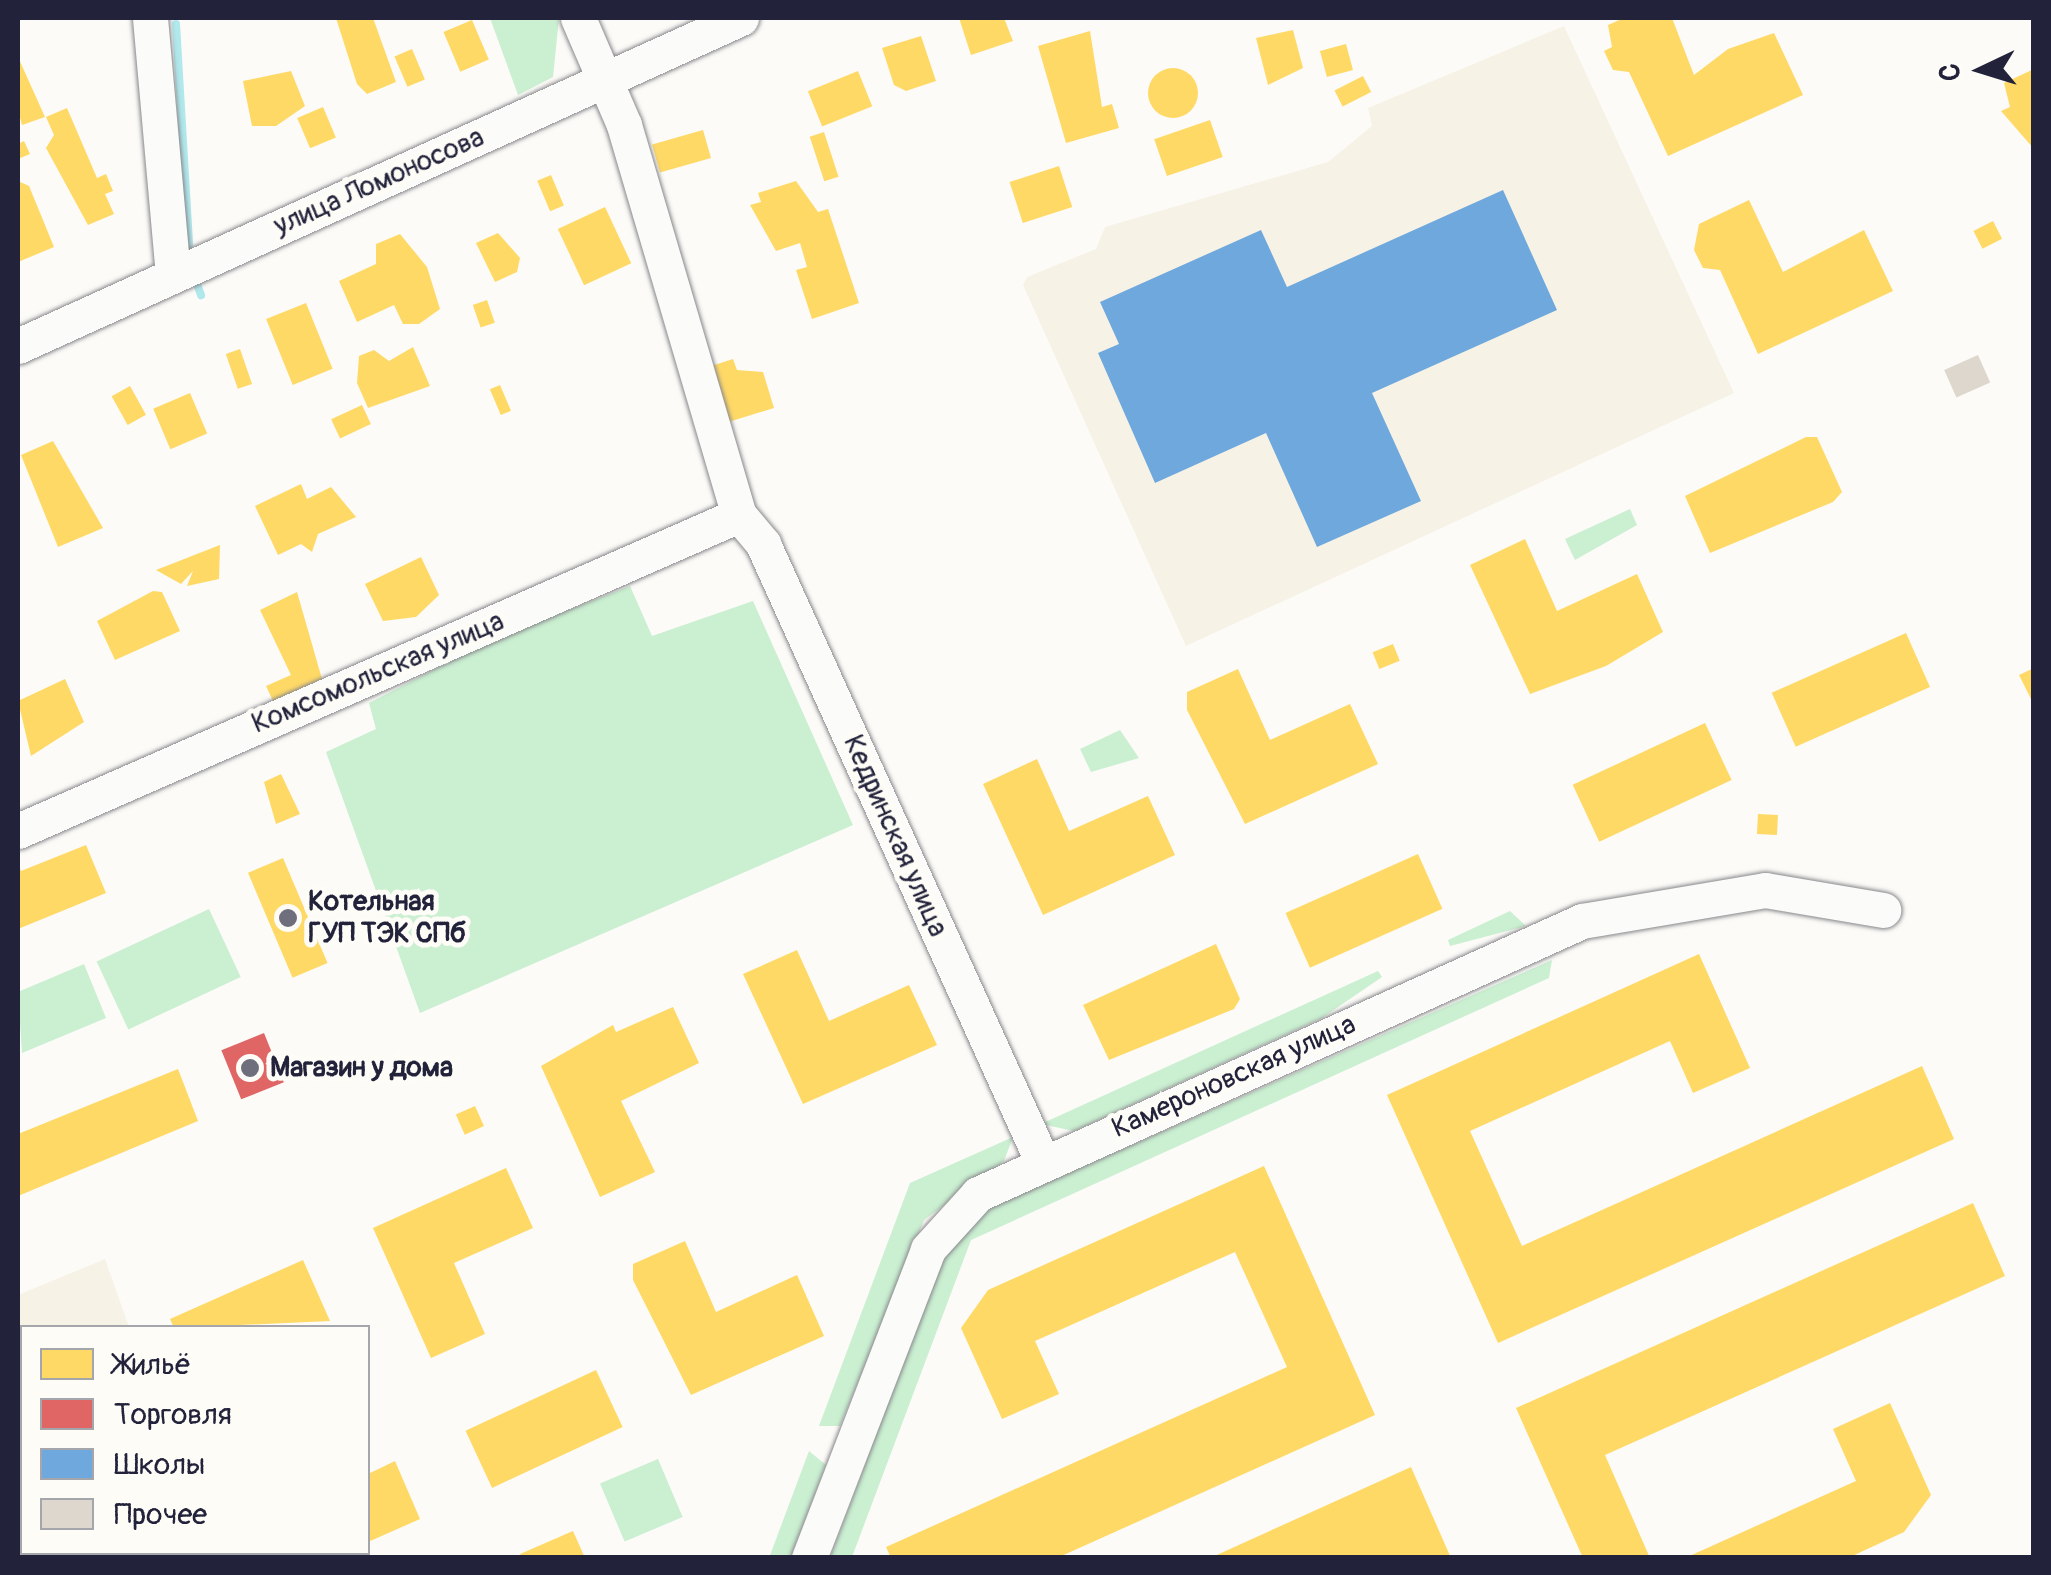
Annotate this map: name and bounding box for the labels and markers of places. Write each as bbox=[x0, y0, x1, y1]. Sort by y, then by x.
place label: Котельная ГУП ТЭК СПб bbox=[308, 885, 466, 951]
marker: Котельная ГУП ТЭК СПб bbox=[277, 907, 299, 929]
place label: Магазин у дома bbox=[270, 1051, 453, 1085]
marker: Магазин у дома bbox=[239, 1057, 261, 1079]

